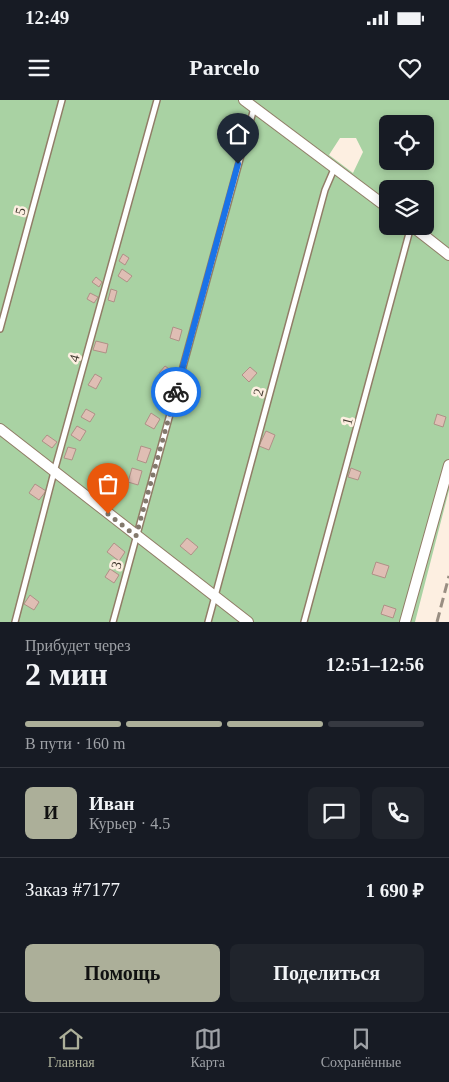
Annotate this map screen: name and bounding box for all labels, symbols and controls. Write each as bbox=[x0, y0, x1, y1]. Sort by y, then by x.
text: 12:49 bbox=[25, 7, 69, 28]
icon: menu bbox=[25, 54, 53, 82]
icon: heart bbox=[396, 54, 424, 82]
text: Parcelo bbox=[189, 55, 260, 80]
pin bbox=[217, 113, 259, 164]
map controls bbox=[379, 115, 434, 235]
button: locate bbox=[379, 115, 434, 170]
icon: home bbox=[224, 120, 252, 148]
button: layers bbox=[379, 180, 434, 235]
street label: 5 bbox=[12, 206, 29, 216]
street label: 4 bbox=[66, 353, 83, 363]
courier bbox=[151, 367, 201, 417]
icon: bike bbox=[162, 378, 190, 406]
street label: 2 bbox=[250, 387, 267, 397]
street label: 1 bbox=[339, 416, 356, 426]
pin bbox=[87, 463, 129, 514]
icon: bag bbox=[94, 470, 122, 498]
street label: 3 bbox=[108, 560, 125, 570]
text: Прибудет через bbox=[25, 637, 131, 654]
text: 12:51–12:56 bbox=[326, 654, 424, 675]
text: 2 мин bbox=[25, 656, 108, 692]
text: В пути · 160 m bbox=[25, 735, 126, 752]
button: chat bbox=[308, 787, 360, 839]
button: phone bbox=[372, 787, 424, 839]
text: Иван bbox=[89, 793, 135, 814]
text: И bbox=[44, 802, 58, 823]
text: Курьер · 4.5 bbox=[89, 815, 170, 832]
text: Заказ #7177 bbox=[25, 879, 120, 900]
text: 1 690 ₽ bbox=[365, 880, 424, 901]
button: Помощь bbox=[25, 944, 220, 1002]
button: Поделиться bbox=[230, 944, 424, 1002]
tab: Главная bbox=[48, 1025, 95, 1071]
tab: Карта bbox=[190, 1025, 225, 1071]
tab: Сохранённые bbox=[321, 1025, 401, 1071]

